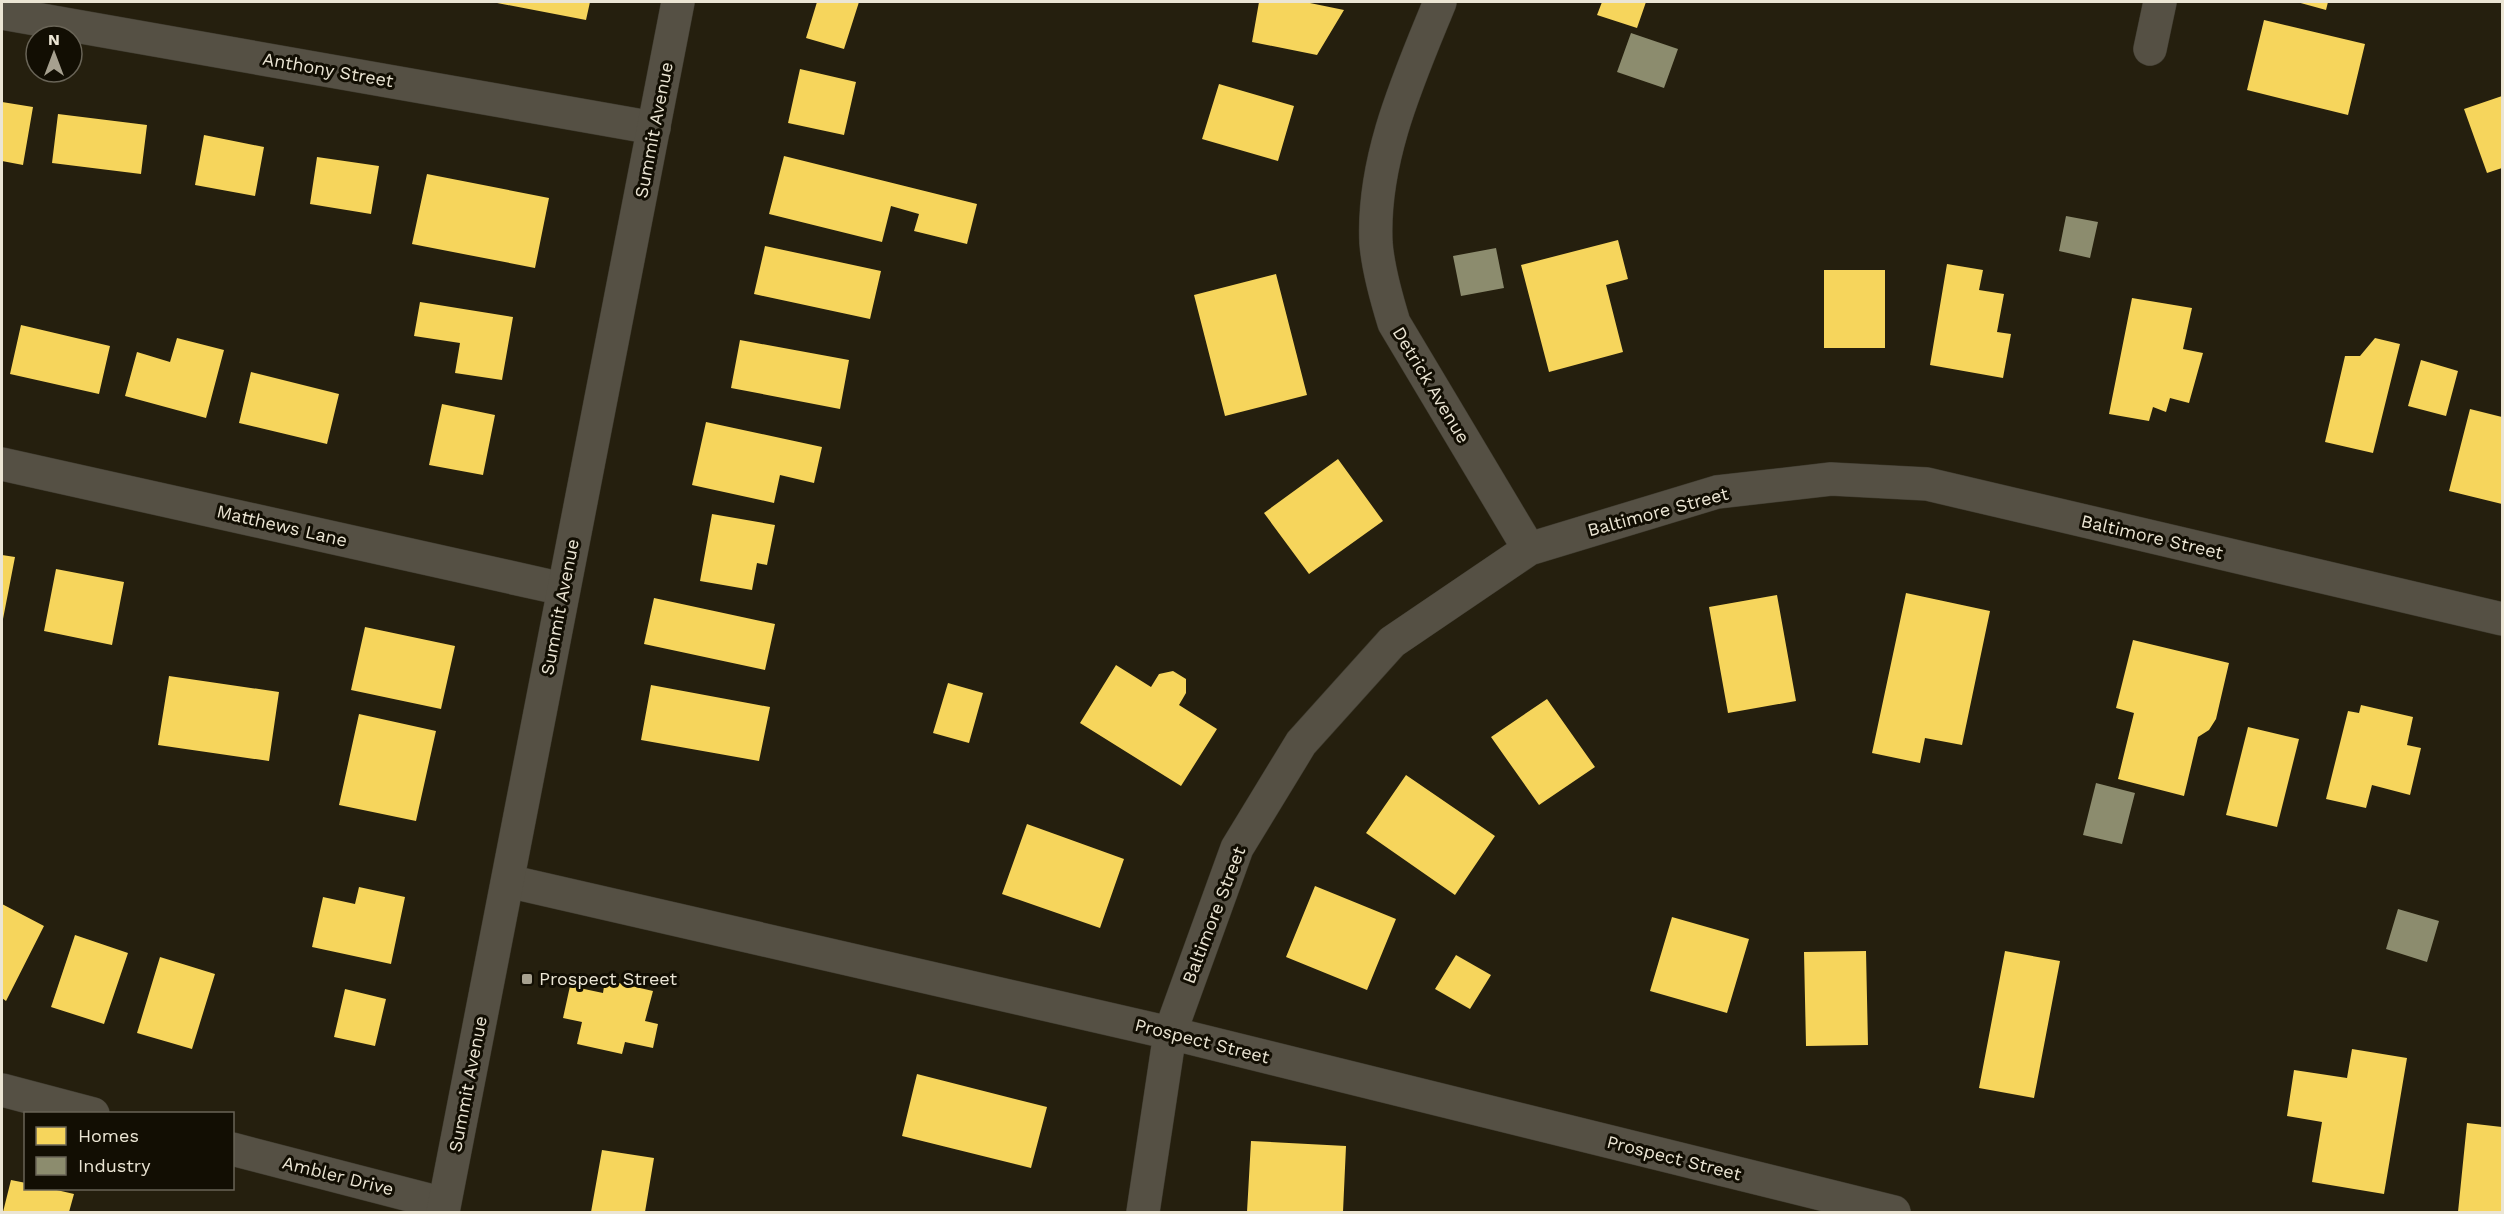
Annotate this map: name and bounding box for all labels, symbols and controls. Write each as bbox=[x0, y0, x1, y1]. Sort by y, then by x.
north arrow bbox=[24, 24, 84, 84]
text: N bbox=[48, 30, 60, 49]
street label: Anthony Street bbox=[261, 48, 396, 91]
street label: Summit Avenue bbox=[630, 60, 677, 200]
street label: Detrick Avenue bbox=[1389, 323, 1474, 447]
street label: Baltimore Street bbox=[1585, 482, 1731, 540]
street label: Matthews Lane bbox=[215, 500, 349, 551]
street label: Baltimore Street bbox=[2079, 510, 2226, 563]
street label: Summit Avenue bbox=[536, 537, 583, 677]
street label: Baltimore Street bbox=[1178, 843, 1250, 986]
place label: Prospect Street bbox=[539, 968, 677, 989]
marker: Prospect Street bbox=[520, 972, 534, 986]
street label: Summit Avenue bbox=[444, 1014, 491, 1154]
street label: Prospect Street bbox=[1133, 1014, 1272, 1067]
legend bbox=[24, 1112, 234, 1190]
text: Homes bbox=[78, 1125, 139, 1146]
street label: Prospect Street bbox=[1605, 1131, 1744, 1184]
street label: Ambler Drive bbox=[280, 1152, 396, 1200]
text: Industry bbox=[78, 1155, 151, 1176]

